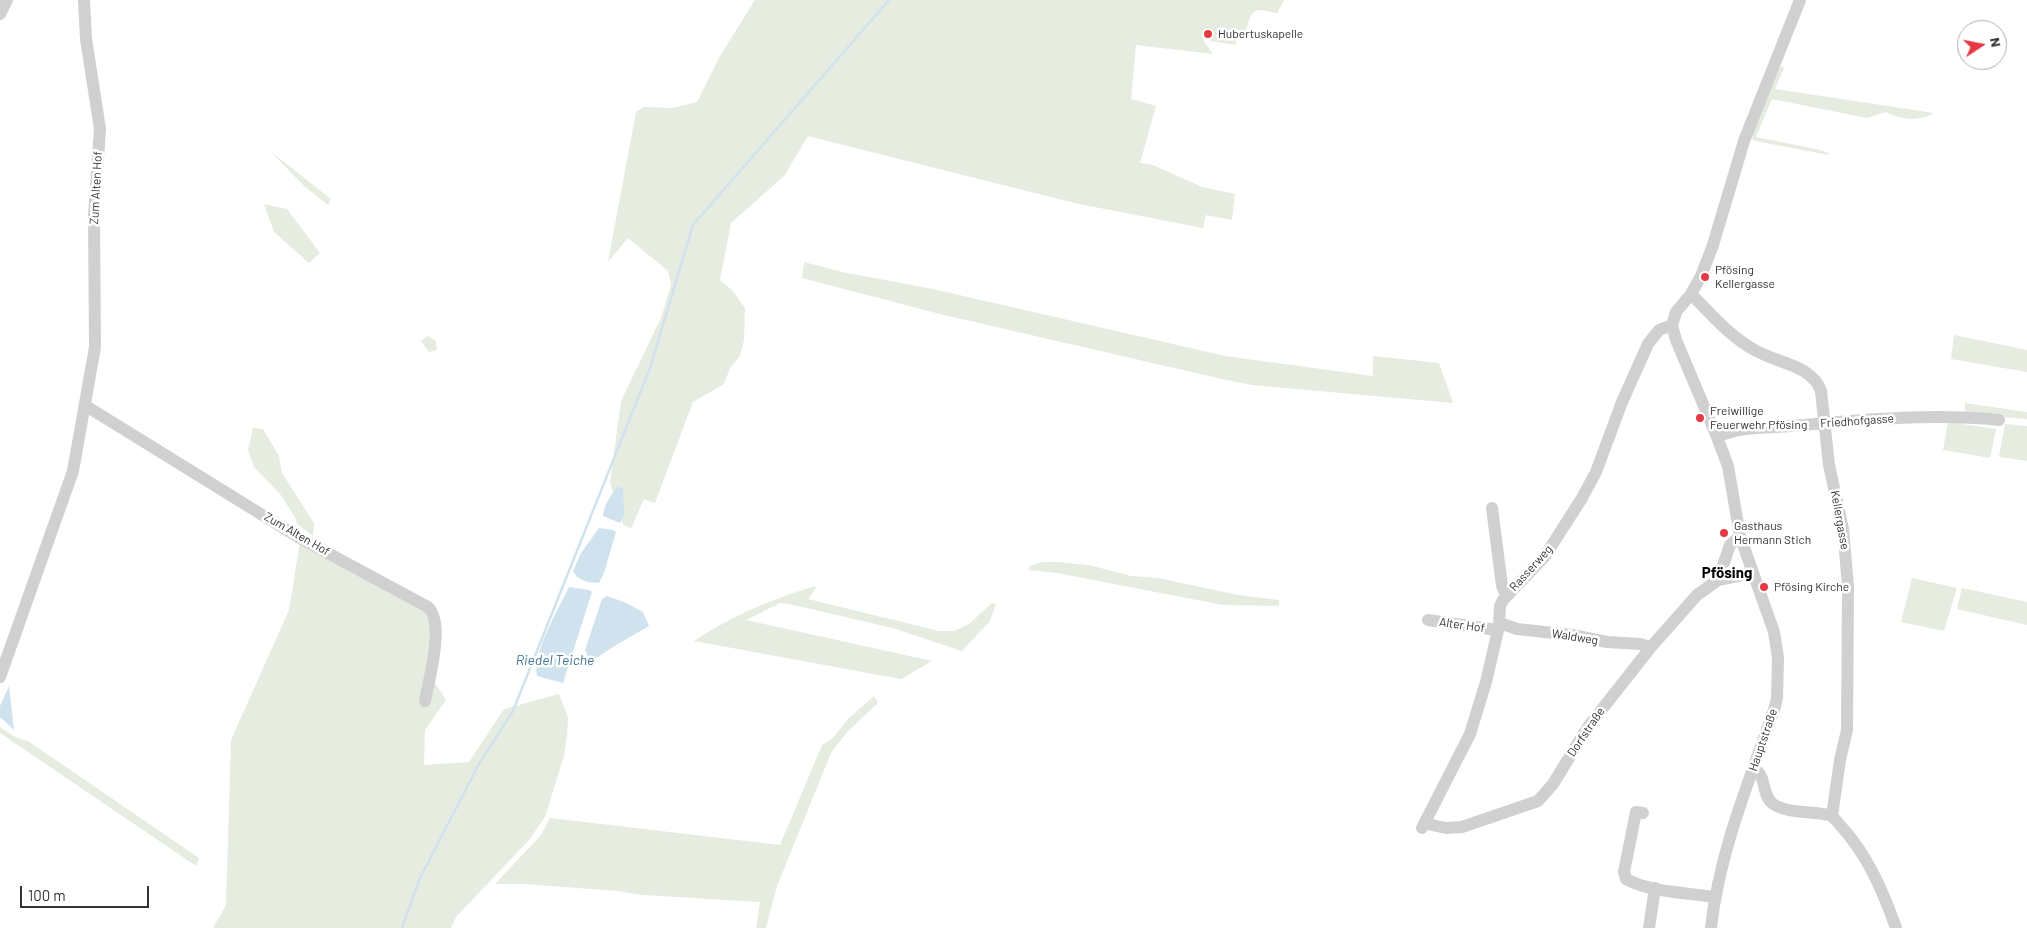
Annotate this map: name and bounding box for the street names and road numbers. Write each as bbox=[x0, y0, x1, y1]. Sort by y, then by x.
street label: Zum Alten Hof bbox=[87, 151, 105, 225]
street label: Friedhofgasse bbox=[1820, 411, 1894, 431]
street label: Kellergasse bbox=[1828, 489, 1852, 551]
street label: Zum Alten Hof bbox=[262, 509, 332, 559]
street label: Rasserweg bbox=[1507, 542, 1555, 594]
street label: Alter Hof bbox=[1438, 615, 1486, 635]
street label: Waldweg bbox=[1551, 626, 1599, 648]
street label: Dorfstraße bbox=[1564, 705, 1608, 759]
street label: Hauptstraße bbox=[1746, 707, 1780, 773]

